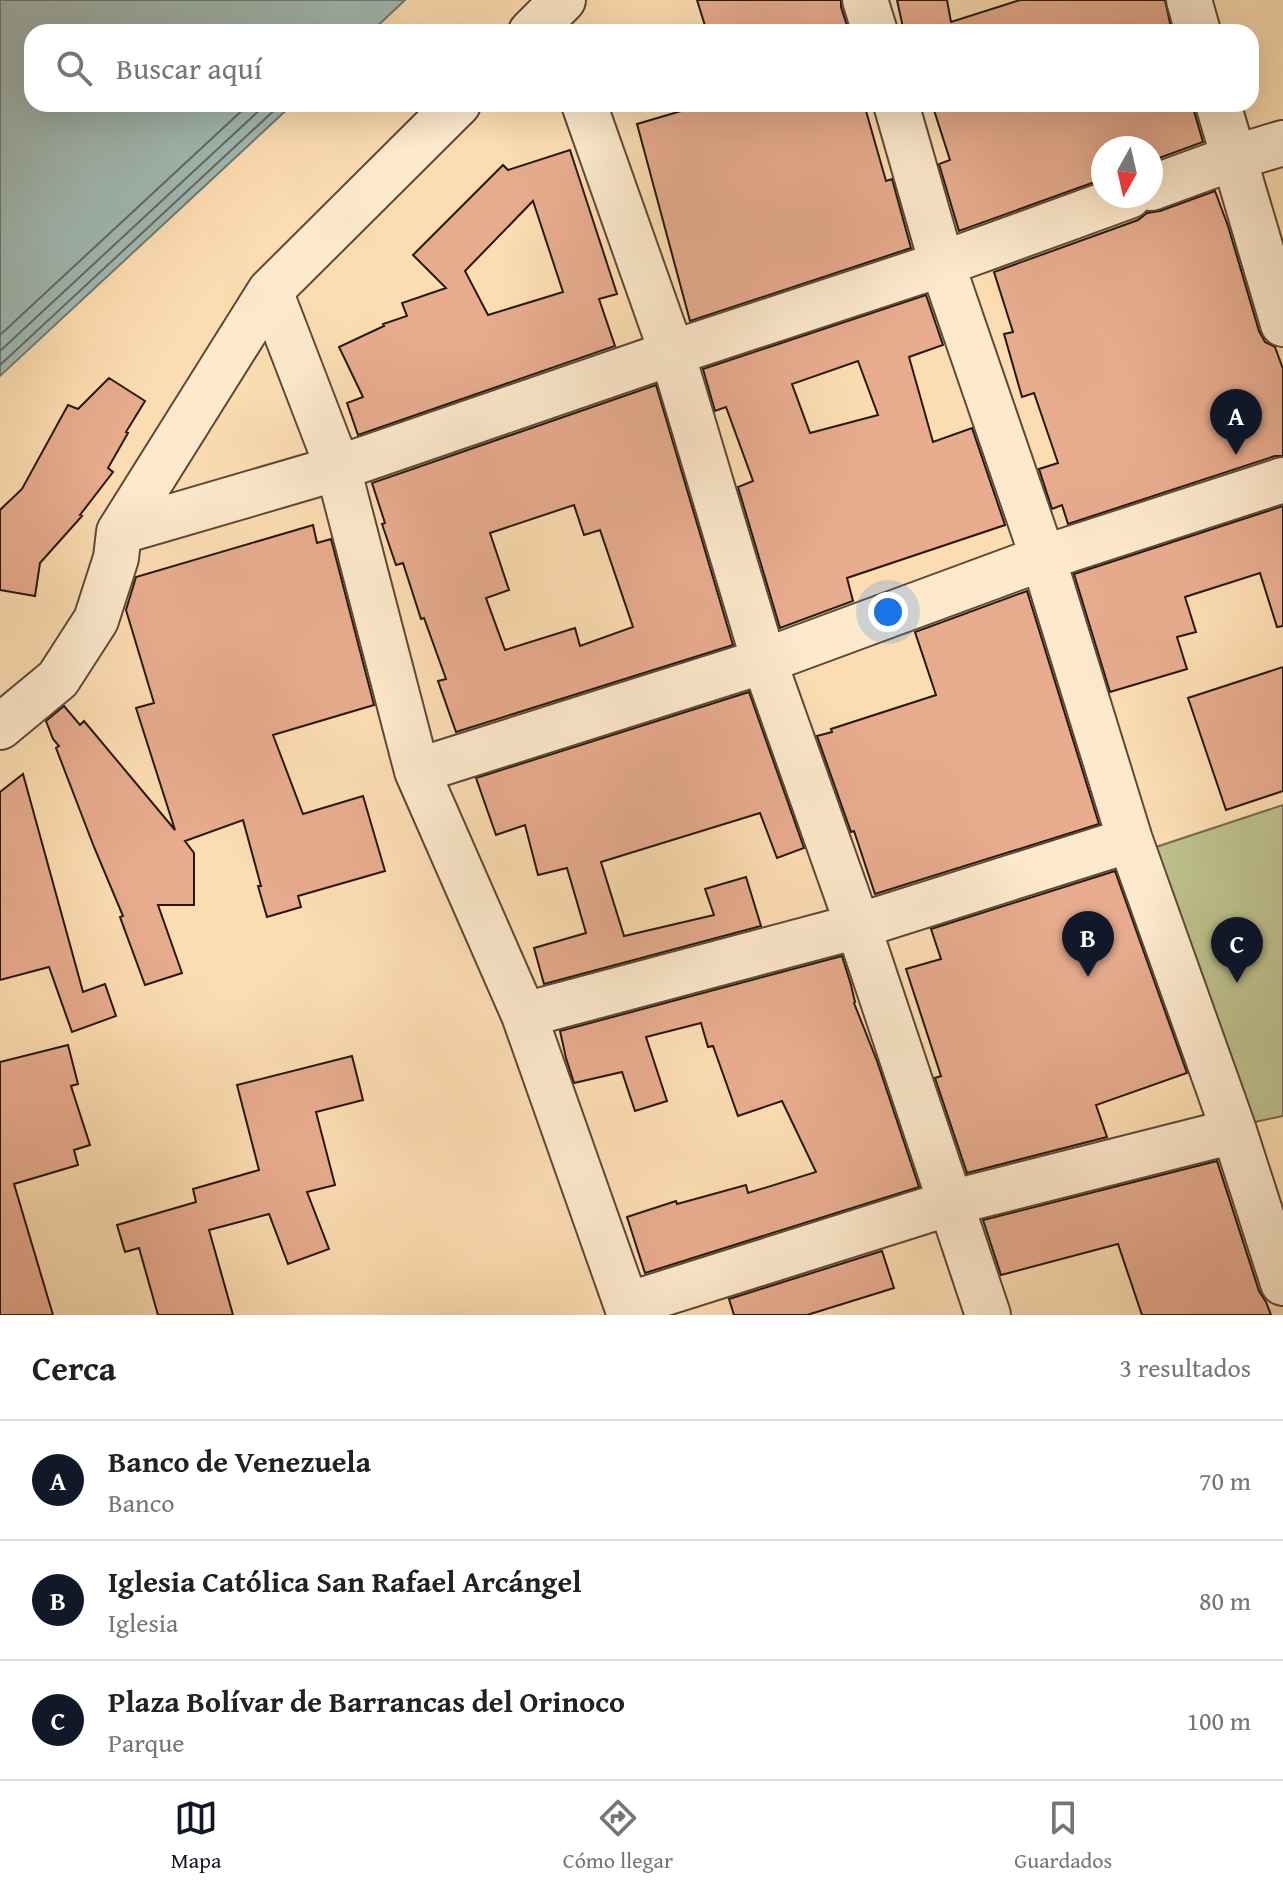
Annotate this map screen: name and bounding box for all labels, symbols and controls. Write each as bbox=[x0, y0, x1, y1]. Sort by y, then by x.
search box bbox=[24, 24, 1259, 112]
icon: search bbox=[52, 46, 96, 90]
text: Buscar aquí bbox=[116, 46, 262, 90]
north arrow bbox=[1091, 136, 1163, 208]
pin: A bbox=[1210, 389, 1262, 455]
your location bbox=[868, 592, 908, 632]
pin: B bbox=[1062, 911, 1114, 977]
pin: C bbox=[1211, 917, 1263, 983]
text: Cerca bbox=[32, 1343, 116, 1392]
text: 3 resultados bbox=[1120, 1348, 1251, 1387]
text: Banco de Venezuela bbox=[108, 1439, 371, 1483]
text: A bbox=[50, 1461, 66, 1500]
text: 70 m bbox=[1199, 1461, 1251, 1500]
text: Banco bbox=[108, 1483, 174, 1522]
text: Iglesia Católica San Rafael Arcángel bbox=[108, 1559, 581, 1603]
text: B bbox=[50, 1581, 66, 1620]
text: 80 m bbox=[1199, 1581, 1251, 1620]
text: Iglesia bbox=[108, 1603, 178, 1642]
text: Plaza Bolívar de Barrancas del Orinoco bbox=[108, 1679, 625, 1723]
text: C bbox=[51, 1701, 65, 1740]
text: 100 m bbox=[1186, 1701, 1251, 1740]
text: Parque bbox=[108, 1723, 185, 1762]
tab: Mapa bbox=[171, 1796, 221, 1876]
tab: Cómo llegar bbox=[563, 1796, 673, 1876]
tab: Guardados bbox=[1014, 1796, 1112, 1876]

